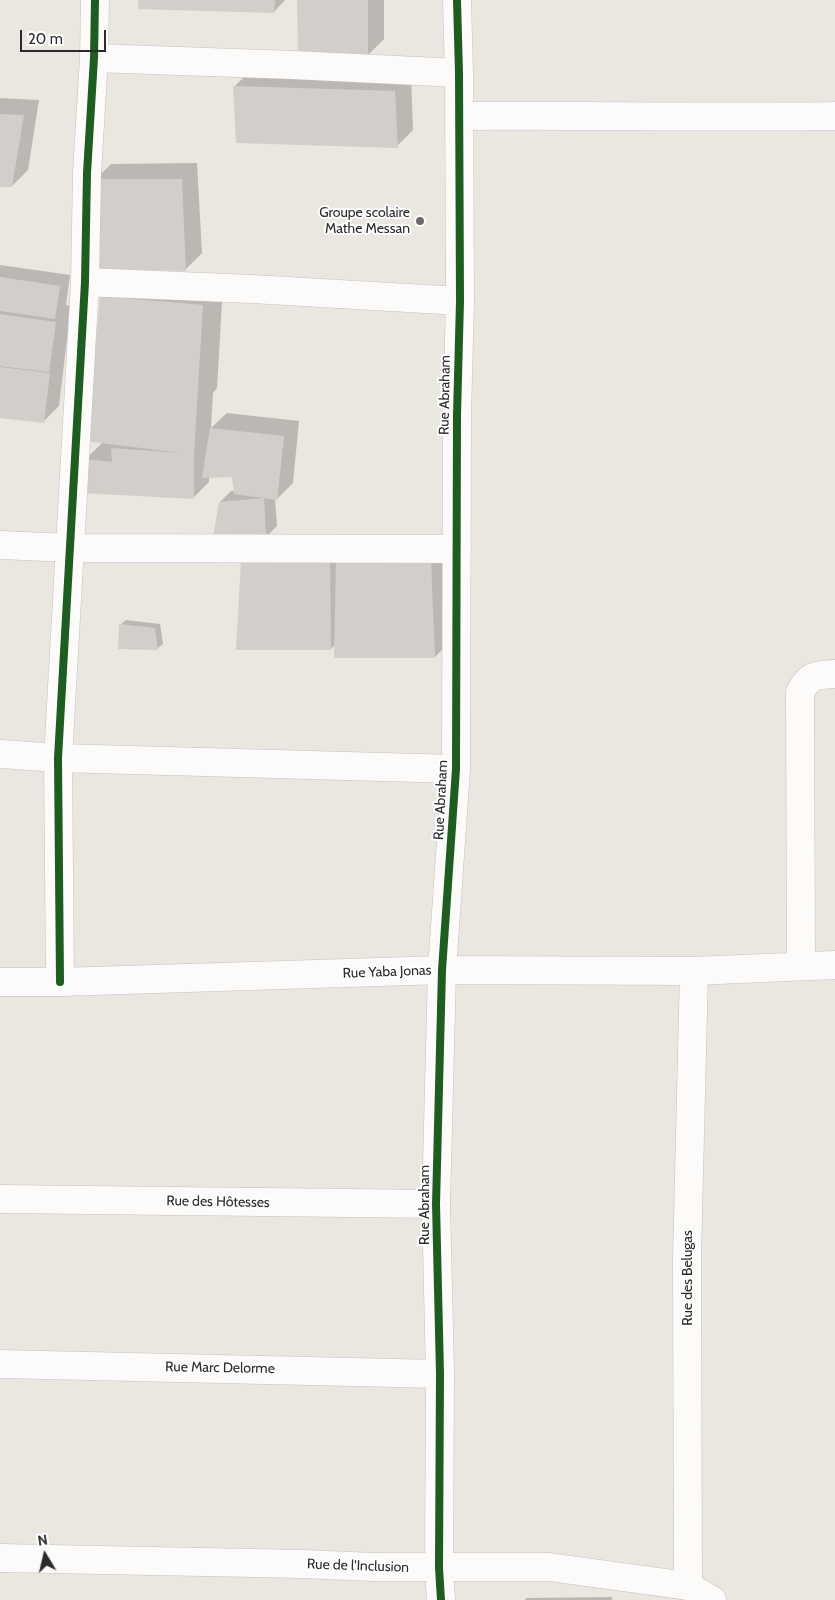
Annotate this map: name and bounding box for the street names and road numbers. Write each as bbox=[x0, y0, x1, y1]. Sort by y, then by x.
street label: Rue Abraham bbox=[436, 355, 454, 435]
street label: Rue Abraham bbox=[431, 760, 451, 840]
street label: Rue Yaba Jonas bbox=[342, 962, 432, 982]
street label: Rue Abraham bbox=[417, 1165, 433, 1245]
street label: Rue des Hôtesses bbox=[166, 1193, 270, 1211]
street label: Rue des Belugas bbox=[680, 1230, 696, 1326]
street label: Rue Marc Delorme bbox=[165, 1359, 275, 1377]
street label: Rue de l'Inclusion bbox=[307, 1556, 409, 1576]

